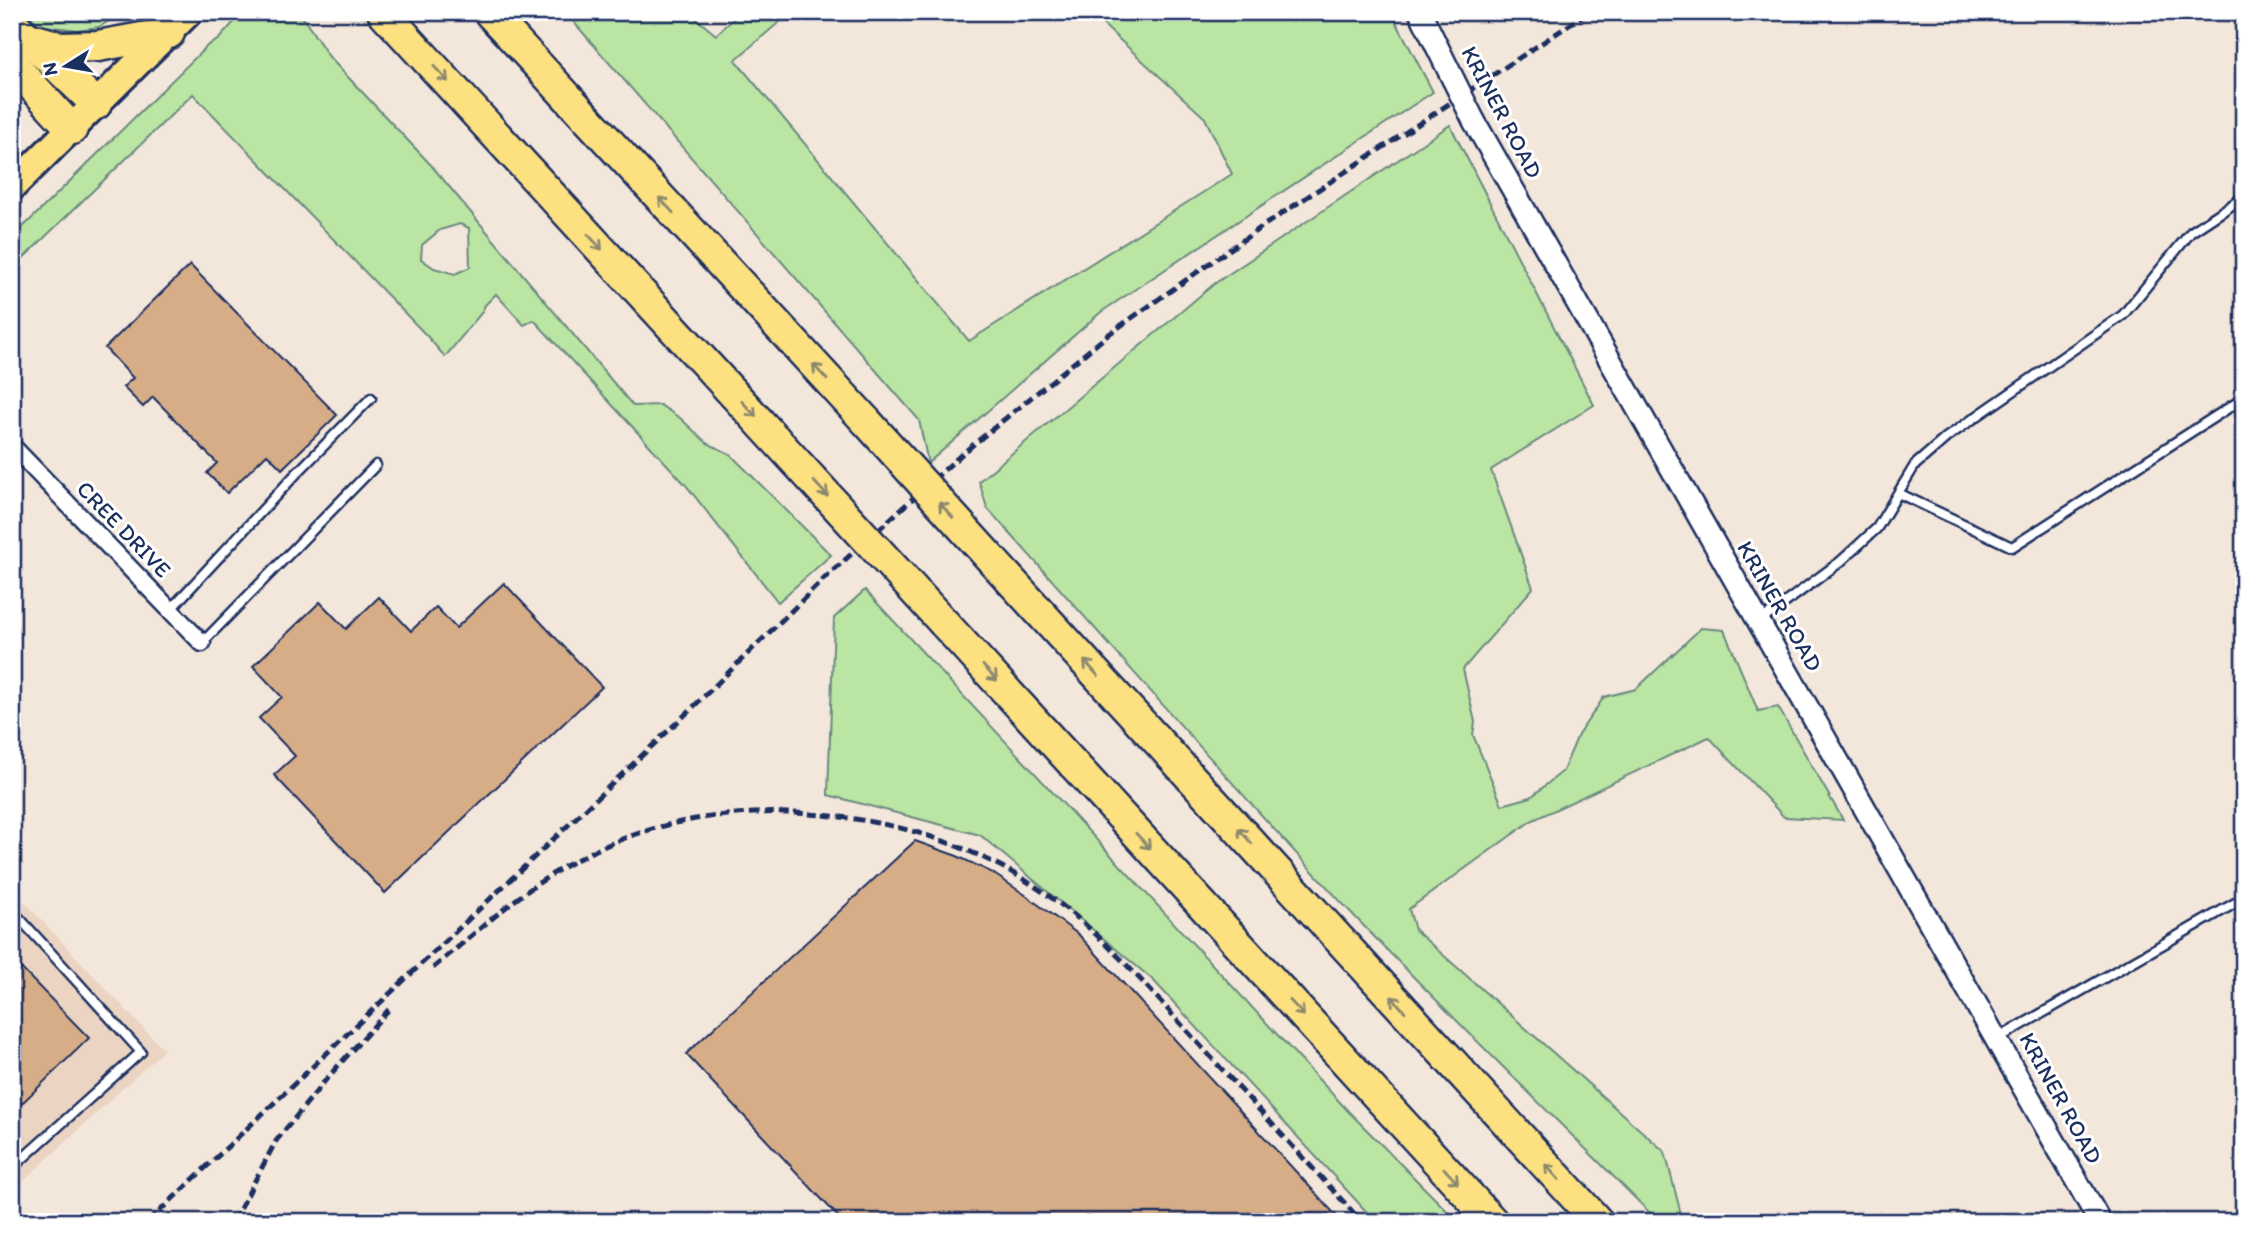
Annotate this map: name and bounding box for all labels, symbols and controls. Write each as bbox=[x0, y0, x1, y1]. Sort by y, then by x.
north arrow bbox=[32, 32, 102, 102]
street label: KRINER ROAD bbox=[1455, 41, 1549, 183]
text: N bbox=[37, 61, 62, 78]
one-way arrow bbox=[432, 65, 449, 82]
one-way arrow bbox=[658, 196, 674, 214]
one-way arrow bbox=[586, 233, 603, 250]
one-way arrow bbox=[812, 364, 829, 381]
one-way arrow bbox=[740, 400, 757, 417]
street label: CREE DRIVE bbox=[71, 475, 177, 583]
one-way arrow bbox=[813, 480, 830, 497]
one-way arrow bbox=[938, 502, 955, 519]
street label: KRINER ROAD bbox=[1731, 536, 1829, 676]
one-way arrow bbox=[1083, 659, 1099, 677]
one-way arrow bbox=[981, 664, 998, 681]
one-way arrow bbox=[1236, 828, 1253, 845]
one-way arrow bbox=[1135, 832, 1152, 849]
one-way arrow bbox=[1390, 995, 1406, 1013]
one-way arrow bbox=[1289, 999, 1305, 1017]
street label: KRINER ROAD bbox=[2013, 1027, 2109, 1169]
one-way arrow bbox=[1543, 1164, 1560, 1181]
one-way arrow bbox=[1443, 1167, 1459, 1185]

